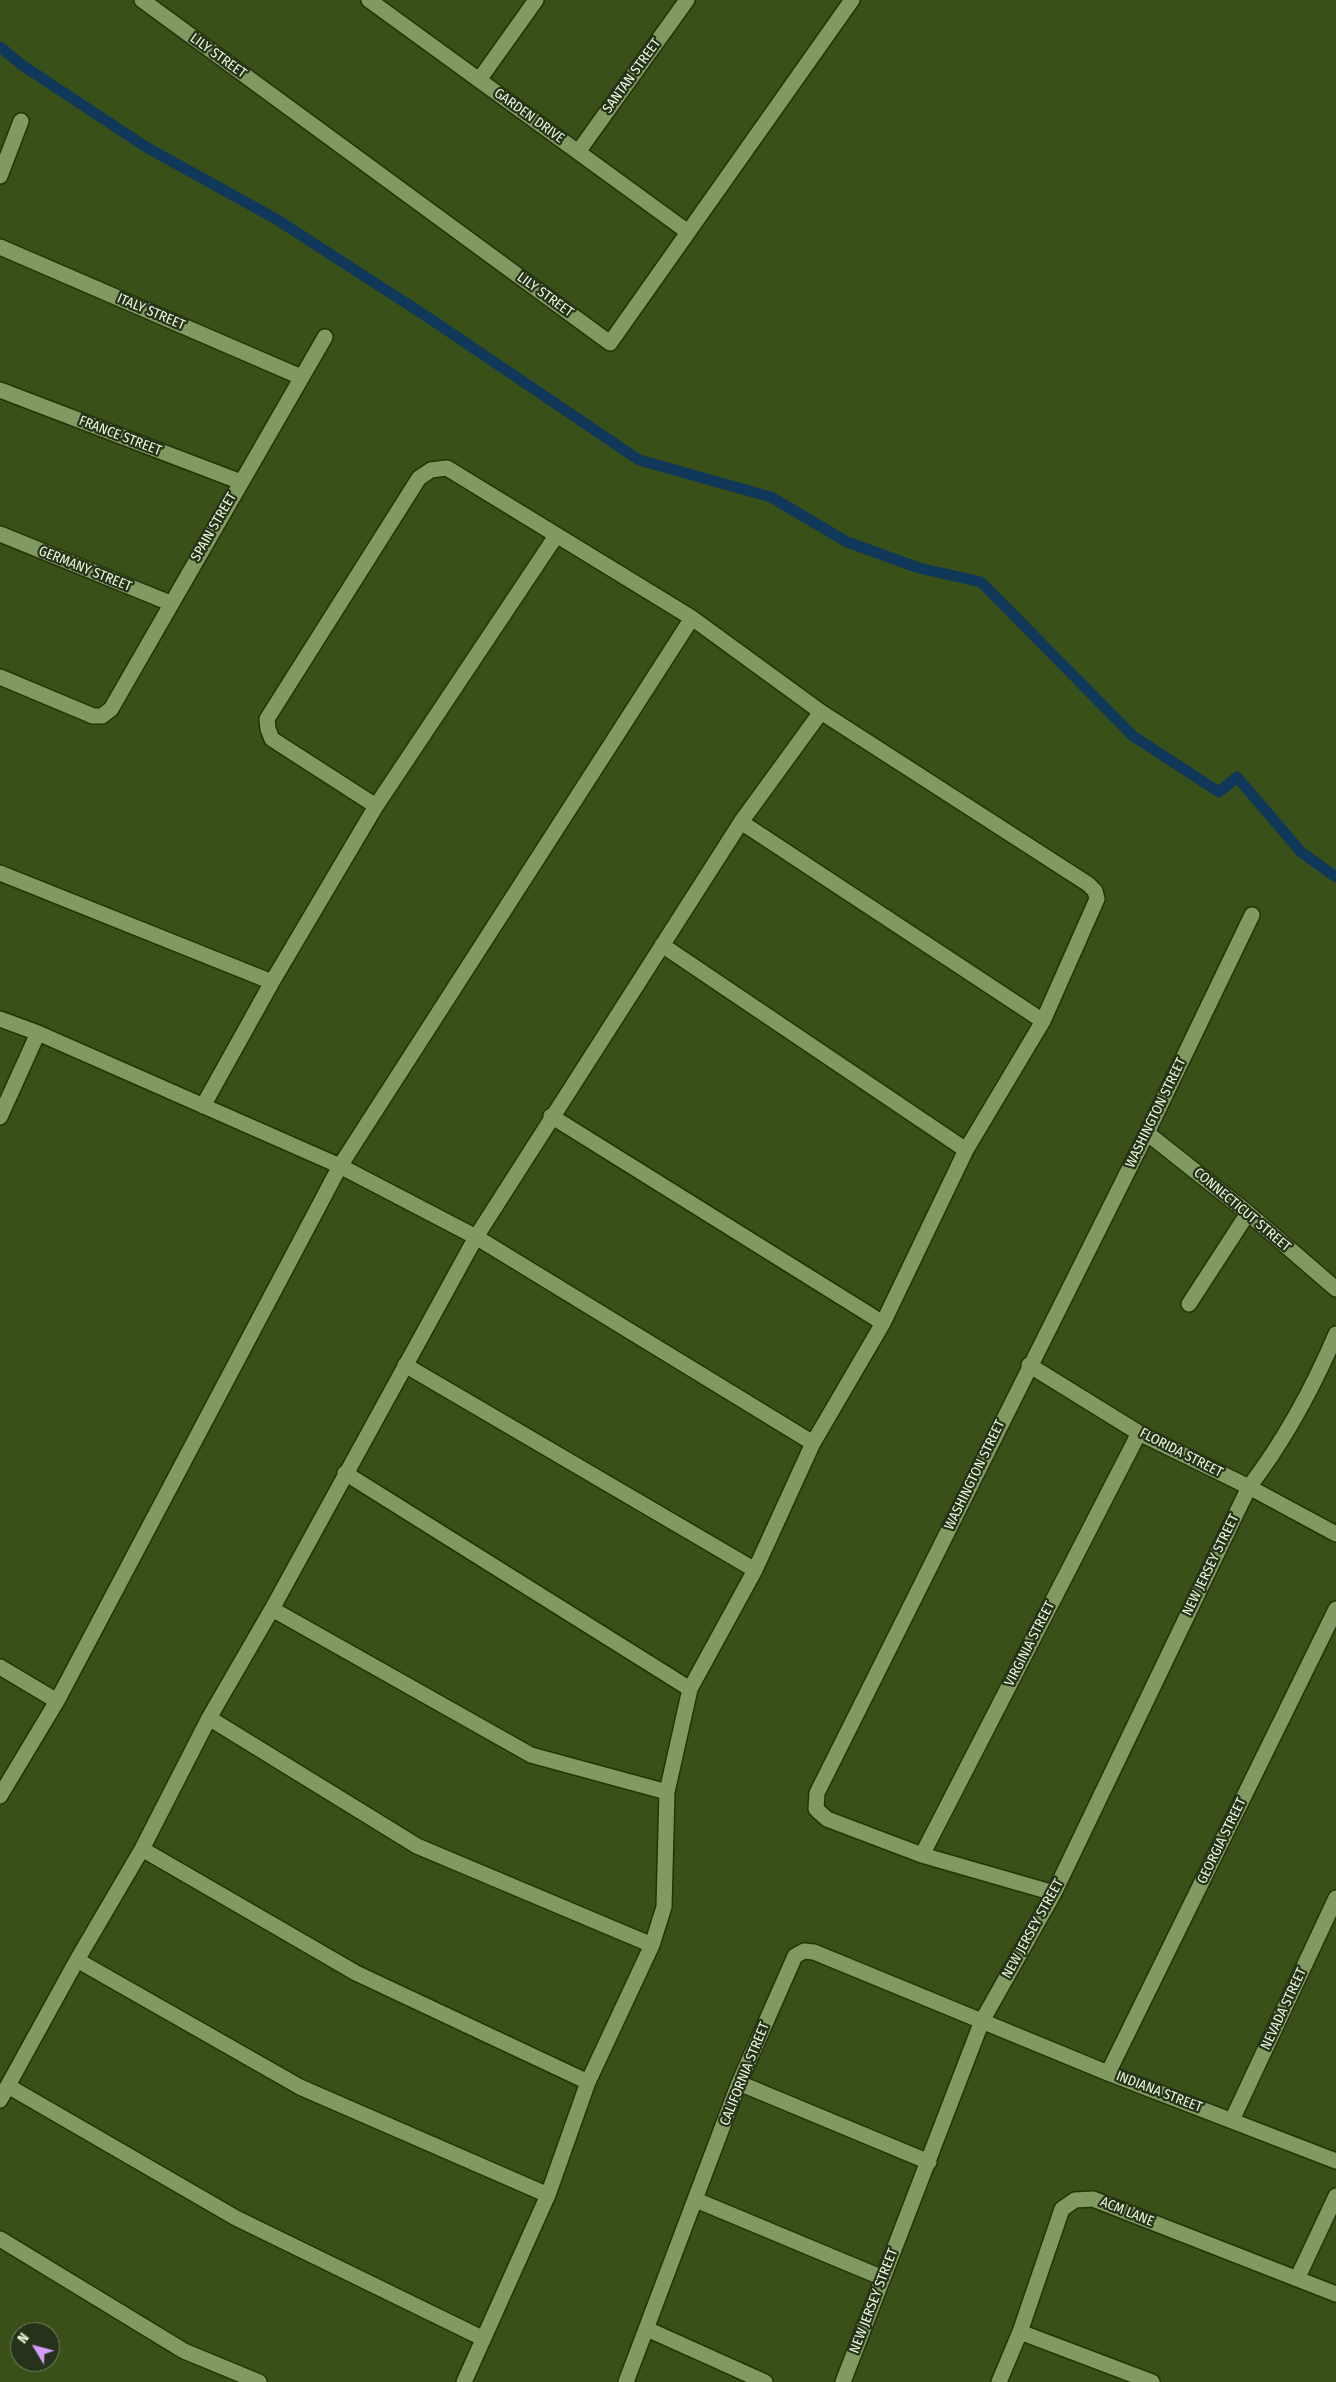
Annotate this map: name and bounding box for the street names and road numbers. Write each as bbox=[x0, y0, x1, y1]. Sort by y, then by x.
street label: LILY STREET bbox=[187, 30, 249, 82]
street label: SANTAN STREET bbox=[599, 35, 665, 117]
street label: GARDEN DRIVE bbox=[491, 85, 567, 147]
street label: LILY STREET bbox=[514, 269, 576, 321]
street label: ITALY STREET bbox=[114, 290, 188, 334]
street label: FRANCE STREET bbox=[76, 413, 164, 459]
street label: SPAIN STREET bbox=[188, 490, 240, 564]
street label: GERMANY STREET bbox=[36, 543, 134, 595]
street label: WASHINGTON STREET bbox=[1122, 1055, 1190, 1171]
street label: CONNECTICUT STREET bbox=[1190, 1165, 1294, 1255]
street label: WASHINGTON STREET bbox=[941, 1417, 1009, 1533]
street label: FLORIDA STREET bbox=[1137, 1425, 1225, 1481]
street label: NEW JERSEY STREET bbox=[1179, 1512, 1243, 1618]
street label: VIRGINIA STREET bbox=[1001, 1599, 1059, 1689]
street label: GEORGIA STREET bbox=[1194, 1795, 1250, 1887]
street label: NEW JERSEY STREET bbox=[999, 1876, 1067, 1982]
street label: NEVADA STREET bbox=[1258, 1965, 1310, 2053]
street label: CALIFORNIA STREET bbox=[717, 2020, 773, 2128]
street label: INDIANA STREET bbox=[1114, 2068, 1204, 2116]
street label: ACM LANE bbox=[1098, 2194, 1156, 2230]
street label: NEW JERSEY STREET bbox=[846, 2246, 902, 2356]

